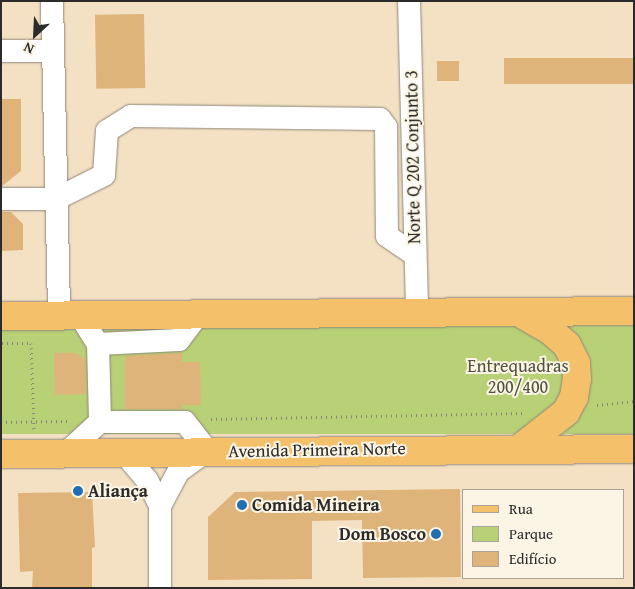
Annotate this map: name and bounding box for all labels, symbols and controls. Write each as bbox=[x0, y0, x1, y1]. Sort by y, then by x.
north arrow bbox=[10, 10, 60, 60]
text: N bbox=[20, 38, 37, 60]
street label: Norte Q 202 Conjunto 3 bbox=[401, 70, 425, 244]
park label: Entrequadras 200/400 bbox=[467, 356, 569, 398]
street label: Avenida Primeira Norte bbox=[228, 438, 406, 462]
place label: Aliança bbox=[88, 480, 148, 502]
marker: Aliança bbox=[72, 485, 84, 497]
legend bbox=[462, 489, 625, 579]
place label: Comida Mineira bbox=[252, 494, 380, 516]
text: Rua bbox=[509, 498, 533, 519]
marker: Comida Mineira bbox=[236, 499, 248, 511]
place label: Dom Bosco bbox=[339, 523, 426, 545]
text: Parque bbox=[509, 523, 553, 544]
marker: Dom Bosco bbox=[430, 528, 442, 540]
text: Edifício bbox=[509, 548, 556, 569]

